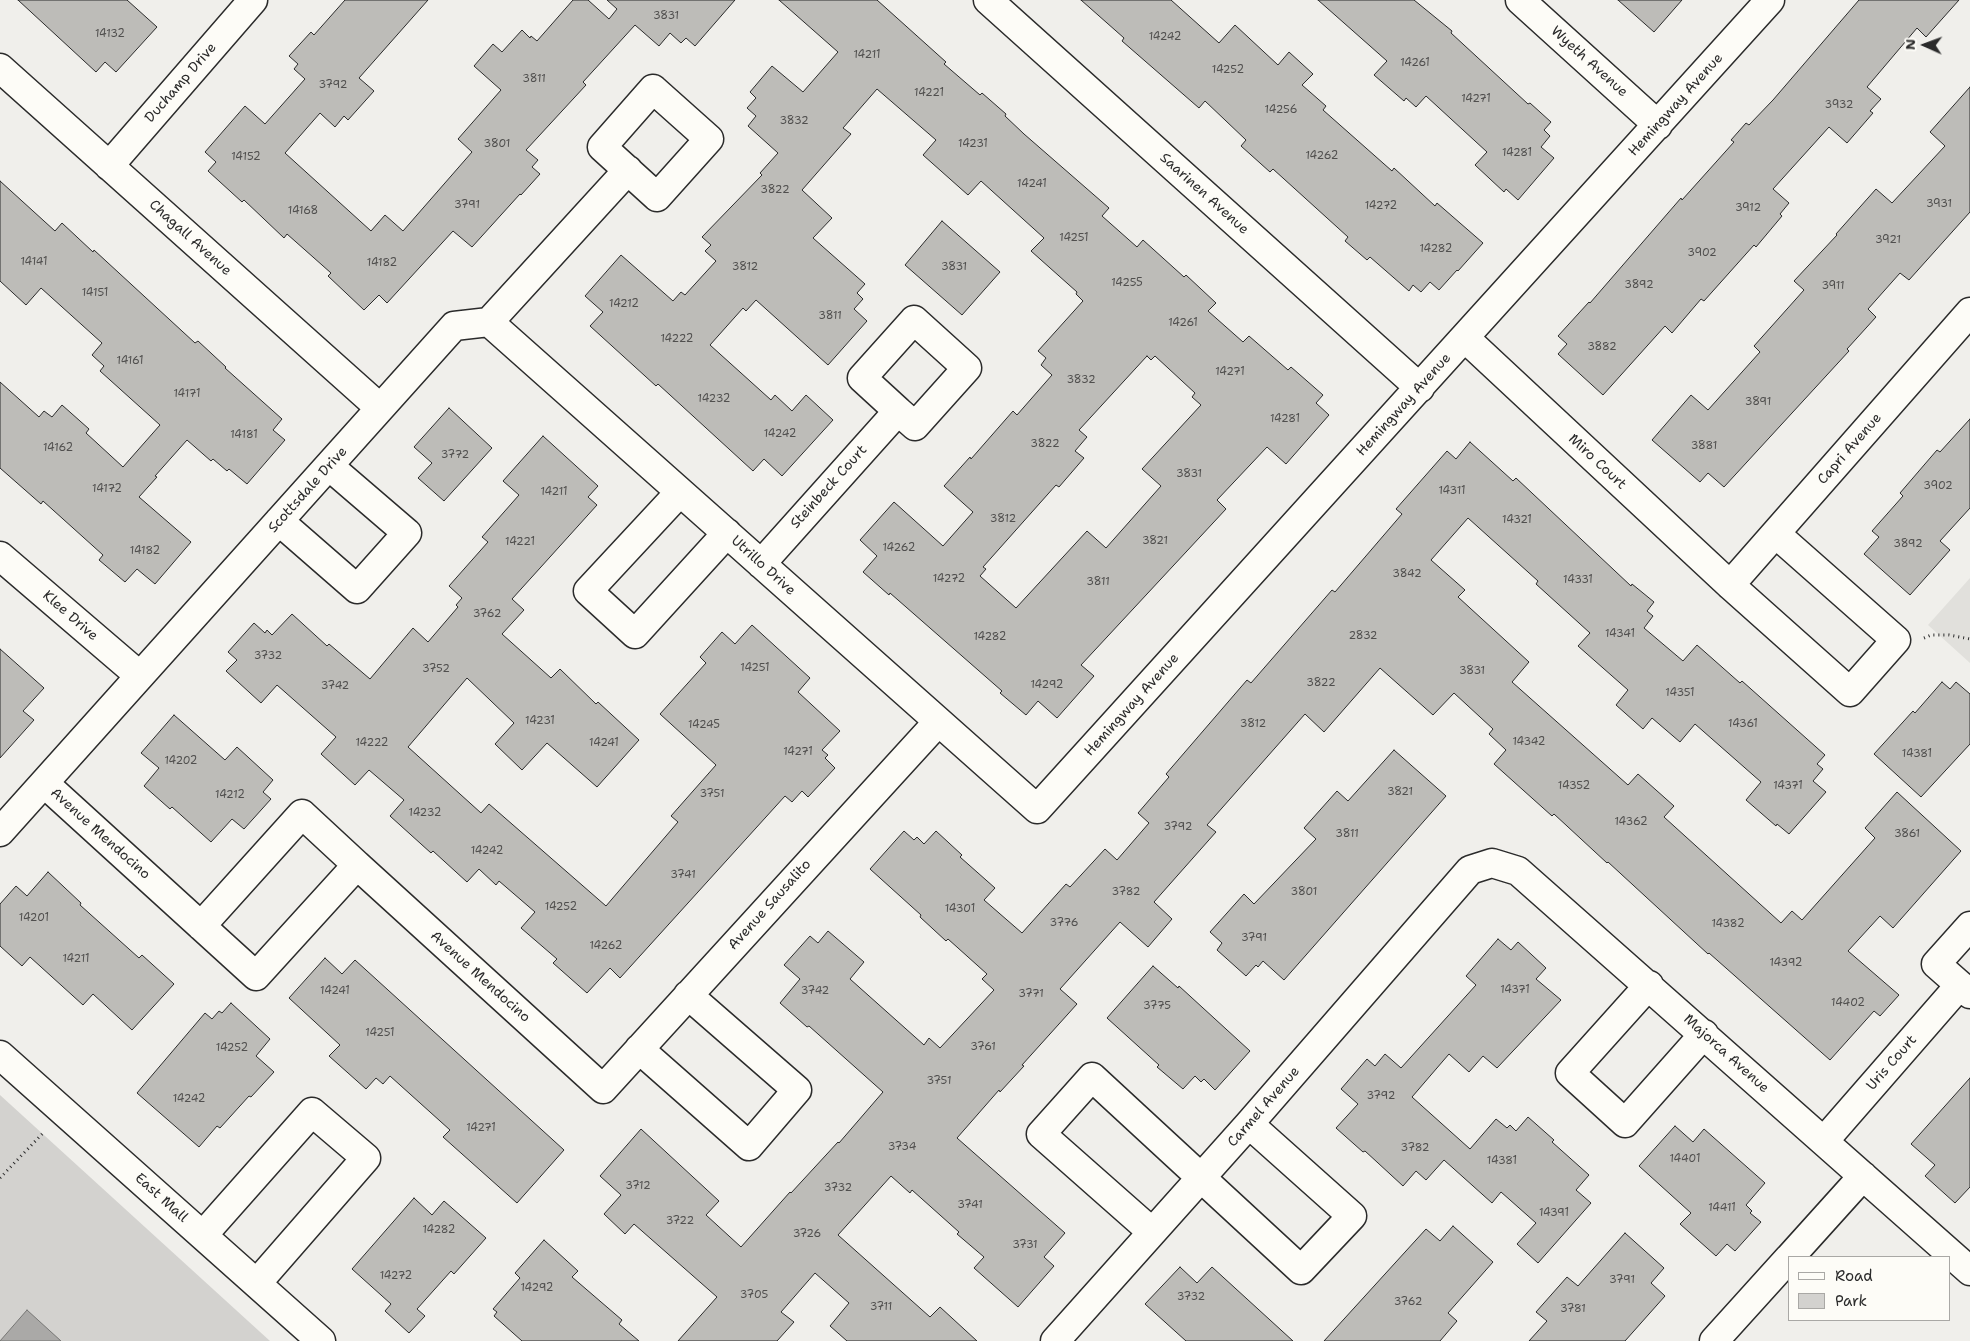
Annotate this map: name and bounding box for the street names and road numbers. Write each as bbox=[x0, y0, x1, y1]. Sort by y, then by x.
street label: Wyeth Avenue bbox=[1547, 23, 1631, 101]
street label: Duchamp Drive bbox=[142, 40, 220, 126]
street label: Hemingway Avenue bbox=[1625, 50, 1727, 160]
street label: Saarinen Avenue bbox=[1156, 150, 1252, 238]
street label: Chagall Avenue bbox=[145, 197, 235, 279]
street label: Hemingway Avenue bbox=[1353, 350, 1455, 460]
street label: Capri Avenue bbox=[1814, 410, 1886, 488]
street label: Miro Court bbox=[1564, 431, 1630, 493]
street label: Steinbeck Court bbox=[787, 442, 871, 532]
street label: Scottsdale Drive bbox=[265, 443, 351, 537]
street label: Utrillo Drive bbox=[727, 533, 799, 599]
street label: Klee Drive bbox=[39, 587, 101, 645]
street label: Hemingway Avenue bbox=[1081, 650, 1183, 760]
street label: Avenue Mendocino bbox=[47, 785, 153, 883]
street label: Avenue Sausalito bbox=[725, 856, 815, 954]
street label: Avenue Mendocino bbox=[427, 928, 533, 1026]
street label: Majorca Avenue bbox=[1680, 1011, 1772, 1097]
street label: Uris Court bbox=[1863, 1032, 1921, 1094]
street label: Carmel Avenue bbox=[1224, 1063, 1304, 1151]
street label: East Mall bbox=[131, 1170, 191, 1226]

